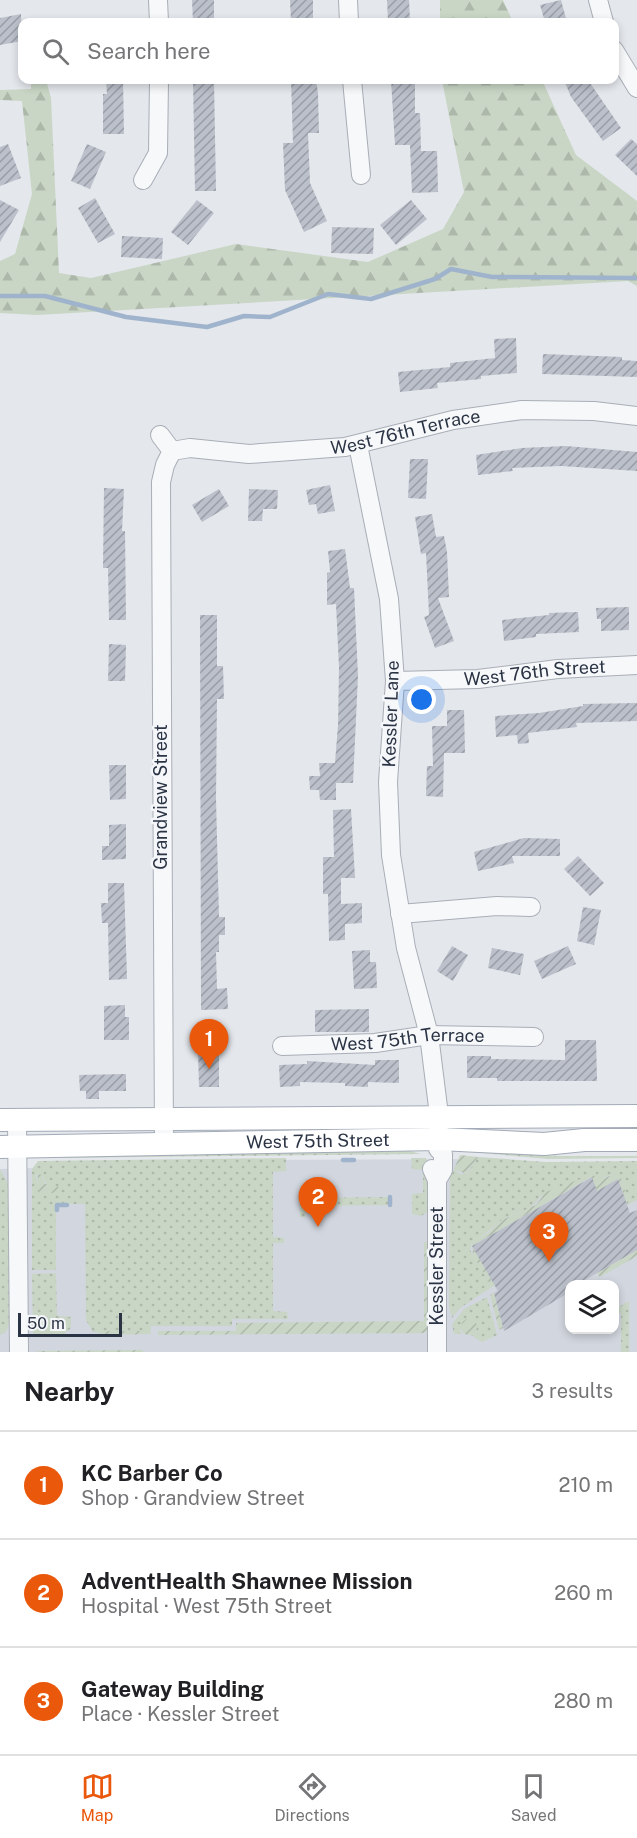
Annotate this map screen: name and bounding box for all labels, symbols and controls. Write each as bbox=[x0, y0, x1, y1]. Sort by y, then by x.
search box bbox=[18, 18, 619, 84]
icon: search bbox=[39, 35, 72, 68]
text: Search here bbox=[87, 38, 211, 64]
street label: West 76th Terrace bbox=[330, 405, 482, 458]
street label: West 76th Street bbox=[463, 656, 606, 689]
street label: Kessler Lane bbox=[378, 660, 403, 768]
your location bbox=[407, 685, 436, 714]
street label: Grandview Street bbox=[150, 724, 171, 870]
pin: 1 bbox=[190, 1020, 228, 1069]
street label: West 75th Terrace bbox=[331, 1024, 485, 1054]
street label: West 75th Street bbox=[246, 1129, 390, 1153]
pin: 2 bbox=[298, 1178, 338, 1227]
street label: Kessler Street bbox=[426, 1206, 447, 1326]
pin: 3 bbox=[530, 1212, 568, 1262]
map controls bbox=[565, 1280, 619, 1334]
button: layers bbox=[565, 1280, 619, 1334]
scale bar bbox=[18, 1310, 122, 1338]
text: 50 m bbox=[27, 1314, 65, 1333]
text: Nearby bbox=[24, 1376, 114, 1407]
text: 3 results bbox=[532, 1379, 613, 1403]
text: KC Barber Co bbox=[81, 1460, 223, 1486]
text: 1 bbox=[39, 1473, 48, 1497]
text: 210 m bbox=[559, 1473, 613, 1497]
text: Shop · Grandview Street bbox=[81, 1486, 305, 1510]
text: AdventHealth Shawnee Mission bbox=[81, 1568, 413, 1594]
text: 2 bbox=[37, 1581, 50, 1605]
text: 260 m bbox=[554, 1581, 613, 1605]
text: Hospital · West 75th Street bbox=[81, 1594, 332, 1618]
text: Gateway Building bbox=[81, 1676, 264, 1702]
text: 3 bbox=[37, 1689, 50, 1713]
text: 280 m bbox=[554, 1689, 613, 1713]
text: Place · Kessler Street bbox=[81, 1702, 279, 1726]
tab: Map bbox=[81, 1770, 114, 1825]
tab: Directions bbox=[275, 1770, 350, 1825]
tab: Saved bbox=[511, 1770, 556, 1825]

